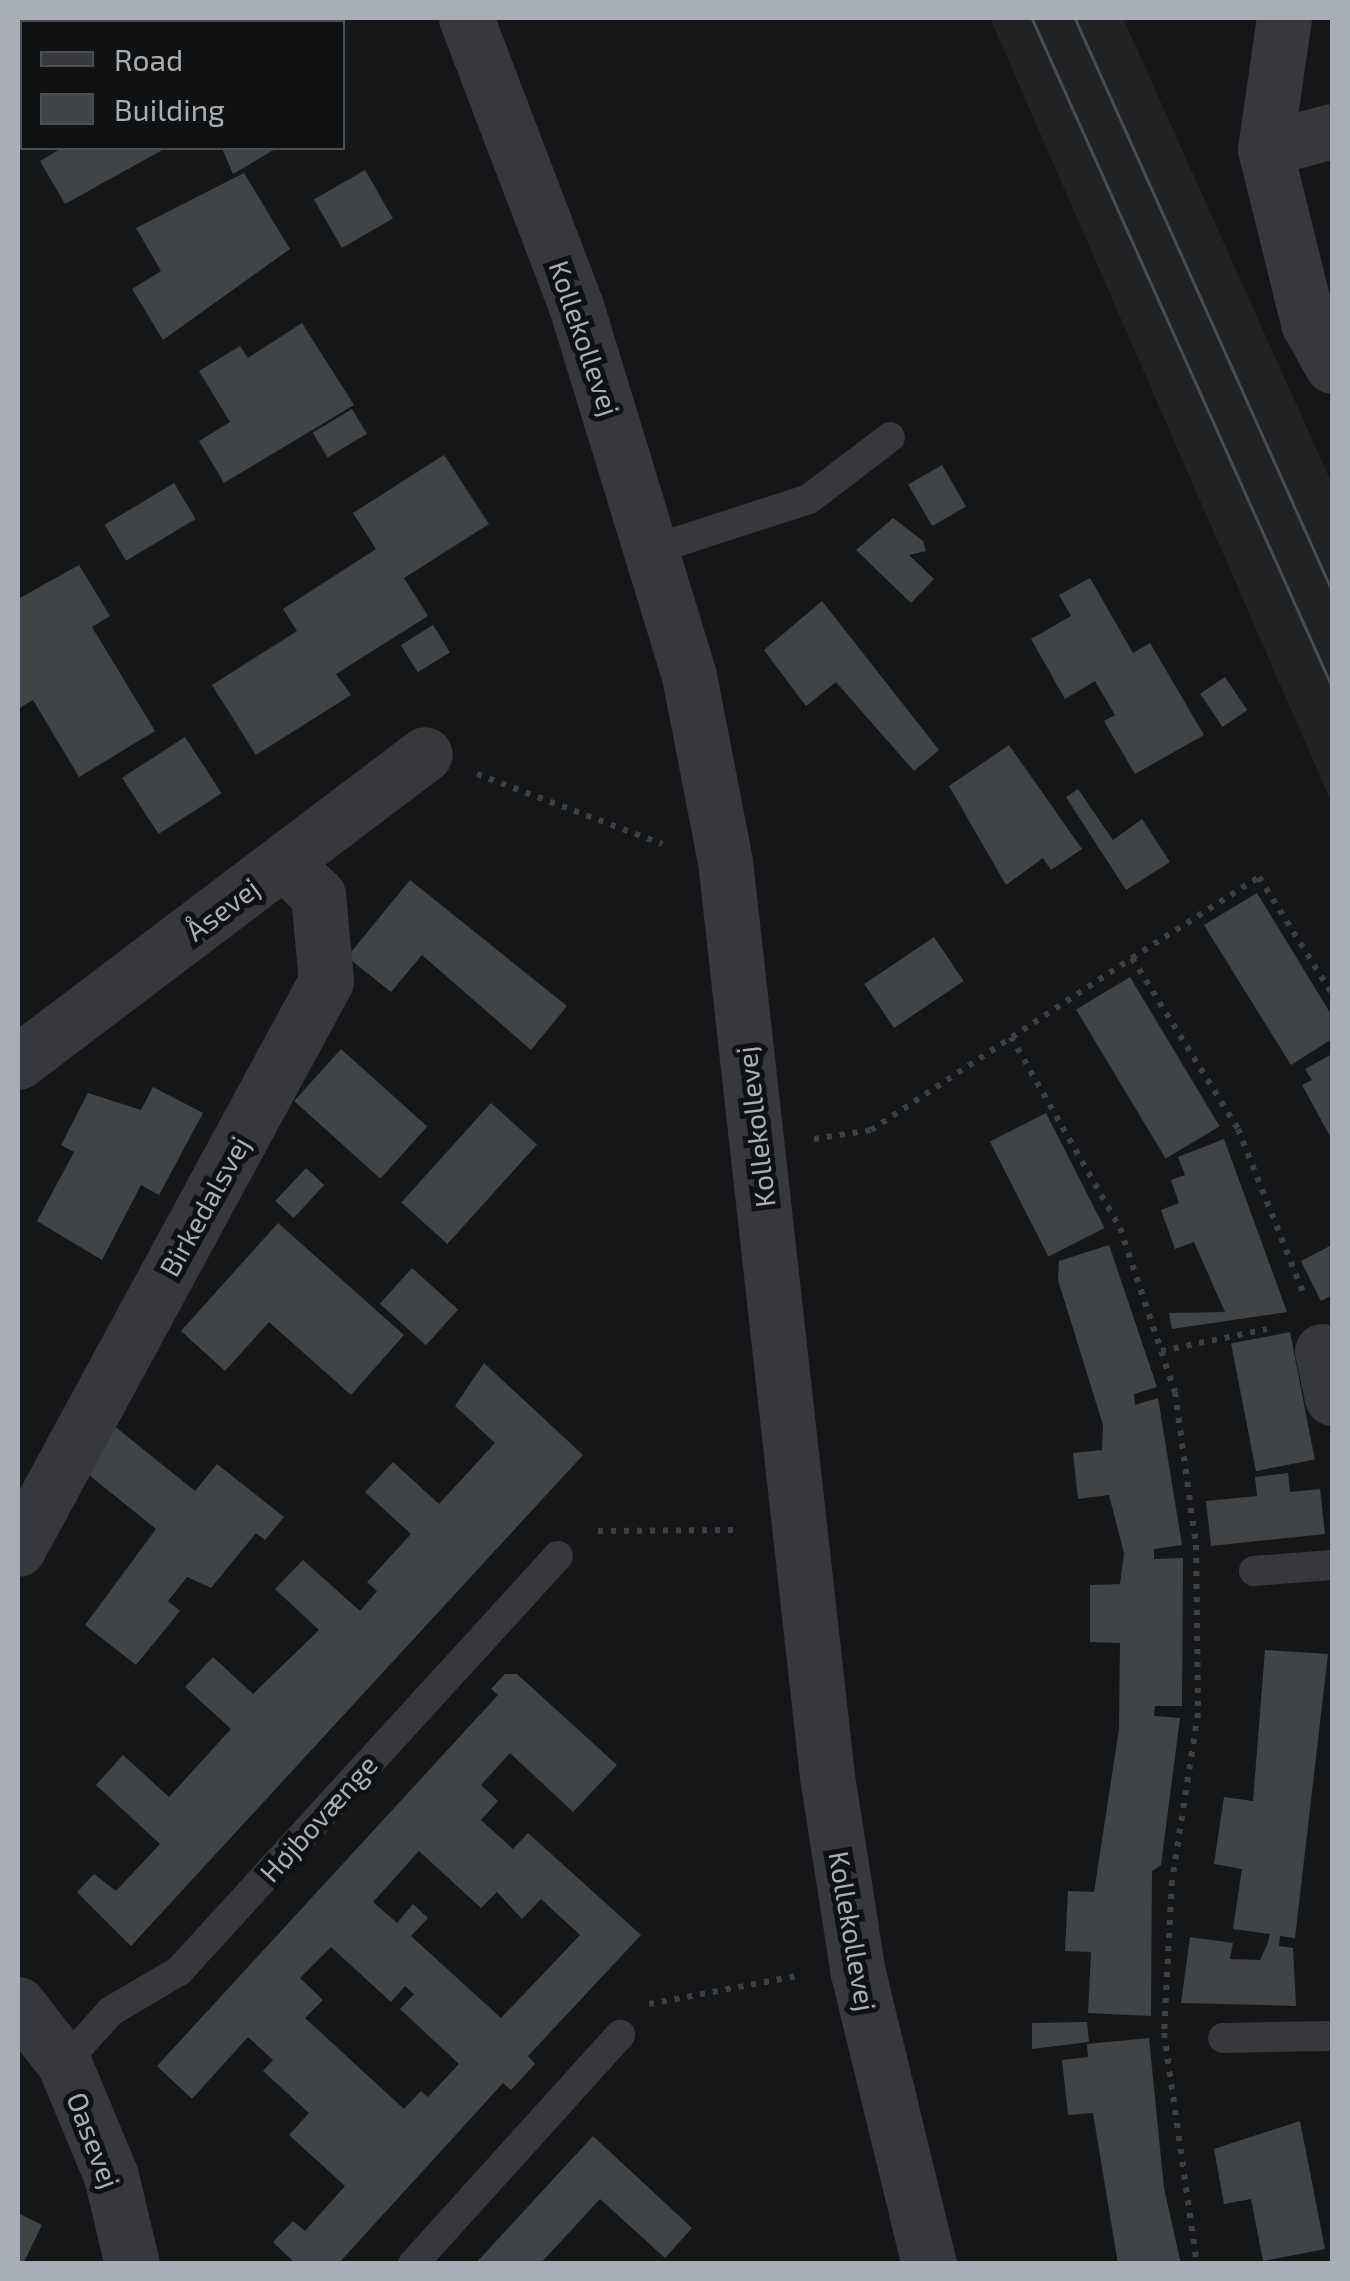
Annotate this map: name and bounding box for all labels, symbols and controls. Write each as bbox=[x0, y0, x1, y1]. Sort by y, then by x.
legend bbox=[20, 20, 345, 150]
text: Road bbox=[114, 41, 183, 77]
text: Building bbox=[114, 91, 225, 127]
street label: Kollekollevej bbox=[543, 256, 627, 420]
street label: Åsevej bbox=[179, 871, 265, 947]
street label: Kollekollevej bbox=[728, 1045, 782, 1209]
street label: Birkedalsvej bbox=[152, 1130, 256, 1282]
street label: Højbovænge bbox=[252, 1748, 384, 1888]
street label: Kollekollevej bbox=[822, 1848, 884, 2014]
street label: Oasevej bbox=[60, 2087, 128, 2193]

